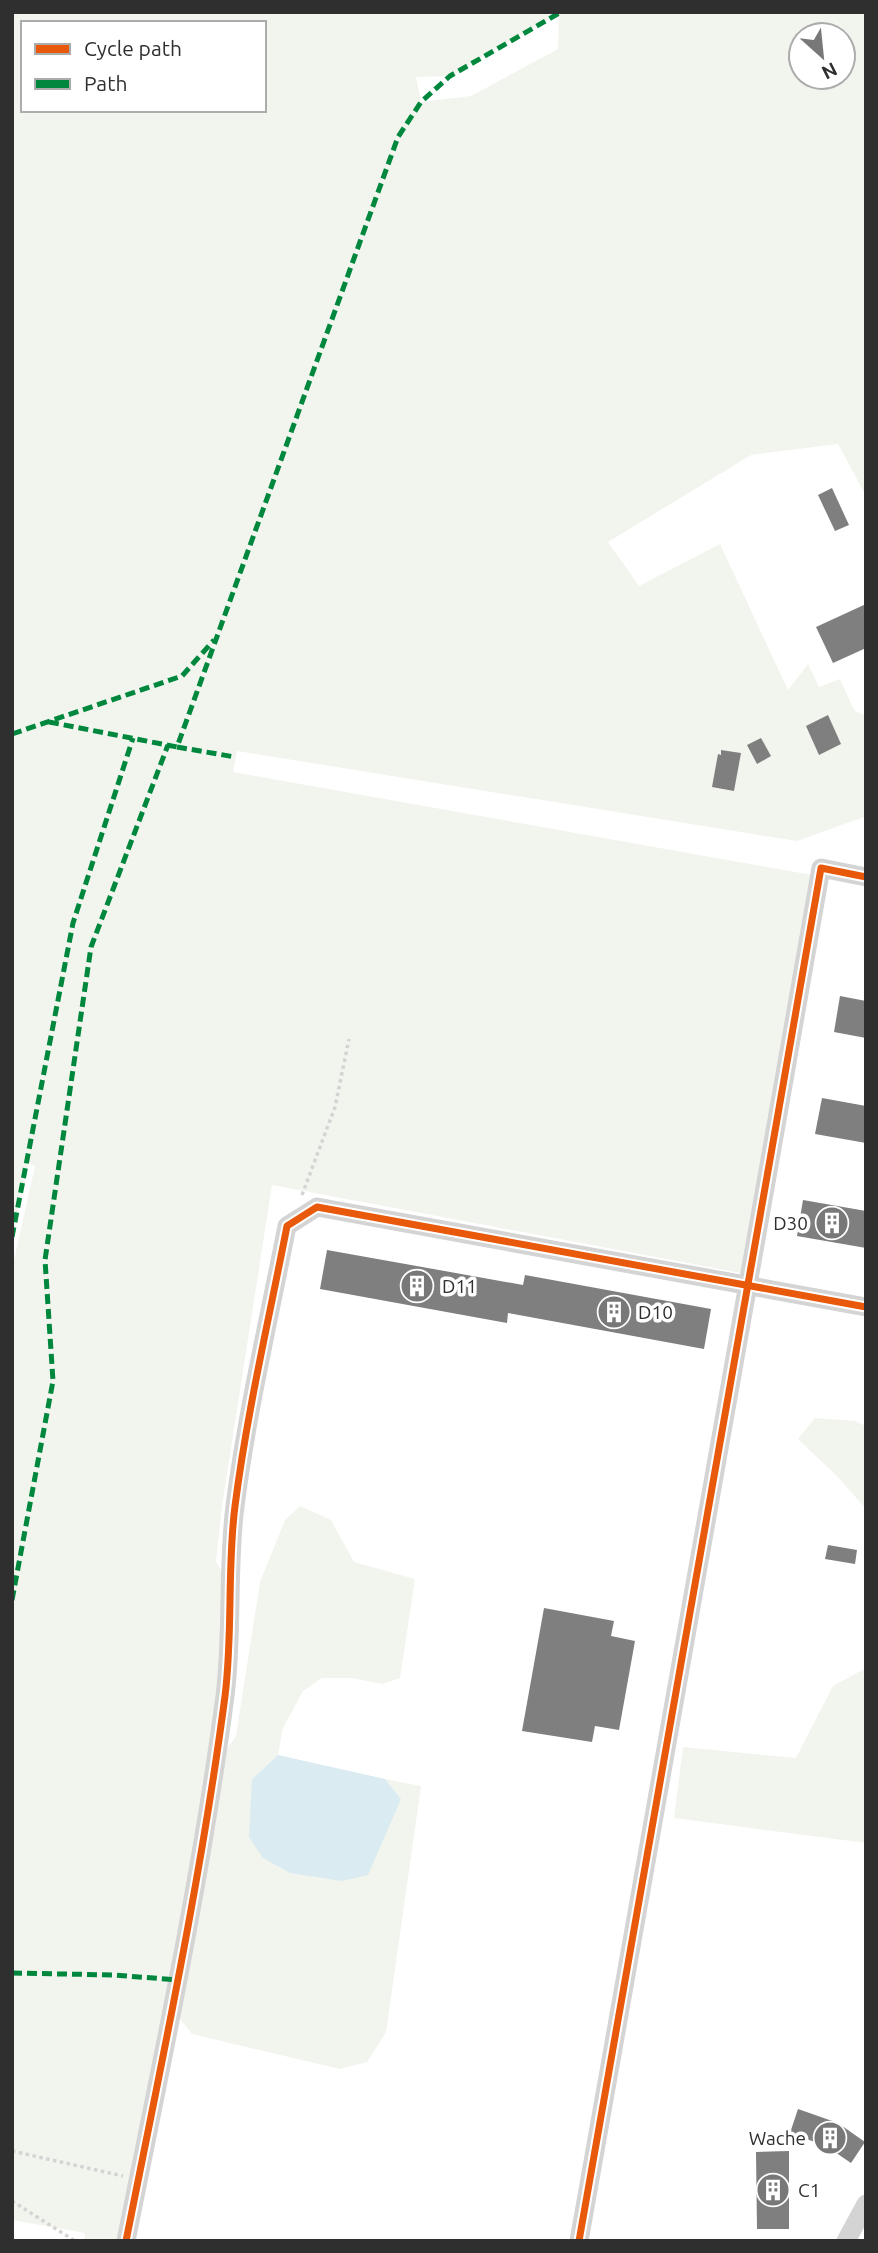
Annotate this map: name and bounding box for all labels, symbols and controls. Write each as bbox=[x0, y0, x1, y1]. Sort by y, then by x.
legend bbox=[21, 21, 266, 112]
north arrow bbox=[787, 21, 857, 91]
text: Cycle path bbox=[84, 36, 182, 60]
text: N bbox=[818, 58, 841, 84]
text: Path bbox=[84, 71, 127, 95]
building icon: D30 bbox=[813, 1204, 851, 1242]
place label: D30 bbox=[773, 1212, 808, 1234]
building icon: D11 bbox=[398, 1267, 436, 1305]
place label: D11 bbox=[442, 1275, 477, 1297]
building icon: D10 bbox=[595, 1293, 633, 1331]
place label: D10 bbox=[638, 1301, 673, 1323]
building icon: Wache bbox=[811, 2119, 849, 2157]
place label: Wache bbox=[749, 2127, 806, 2149]
building icon: C1 bbox=[754, 2171, 792, 2209]
place label: C1 bbox=[798, 2179, 820, 2201]

